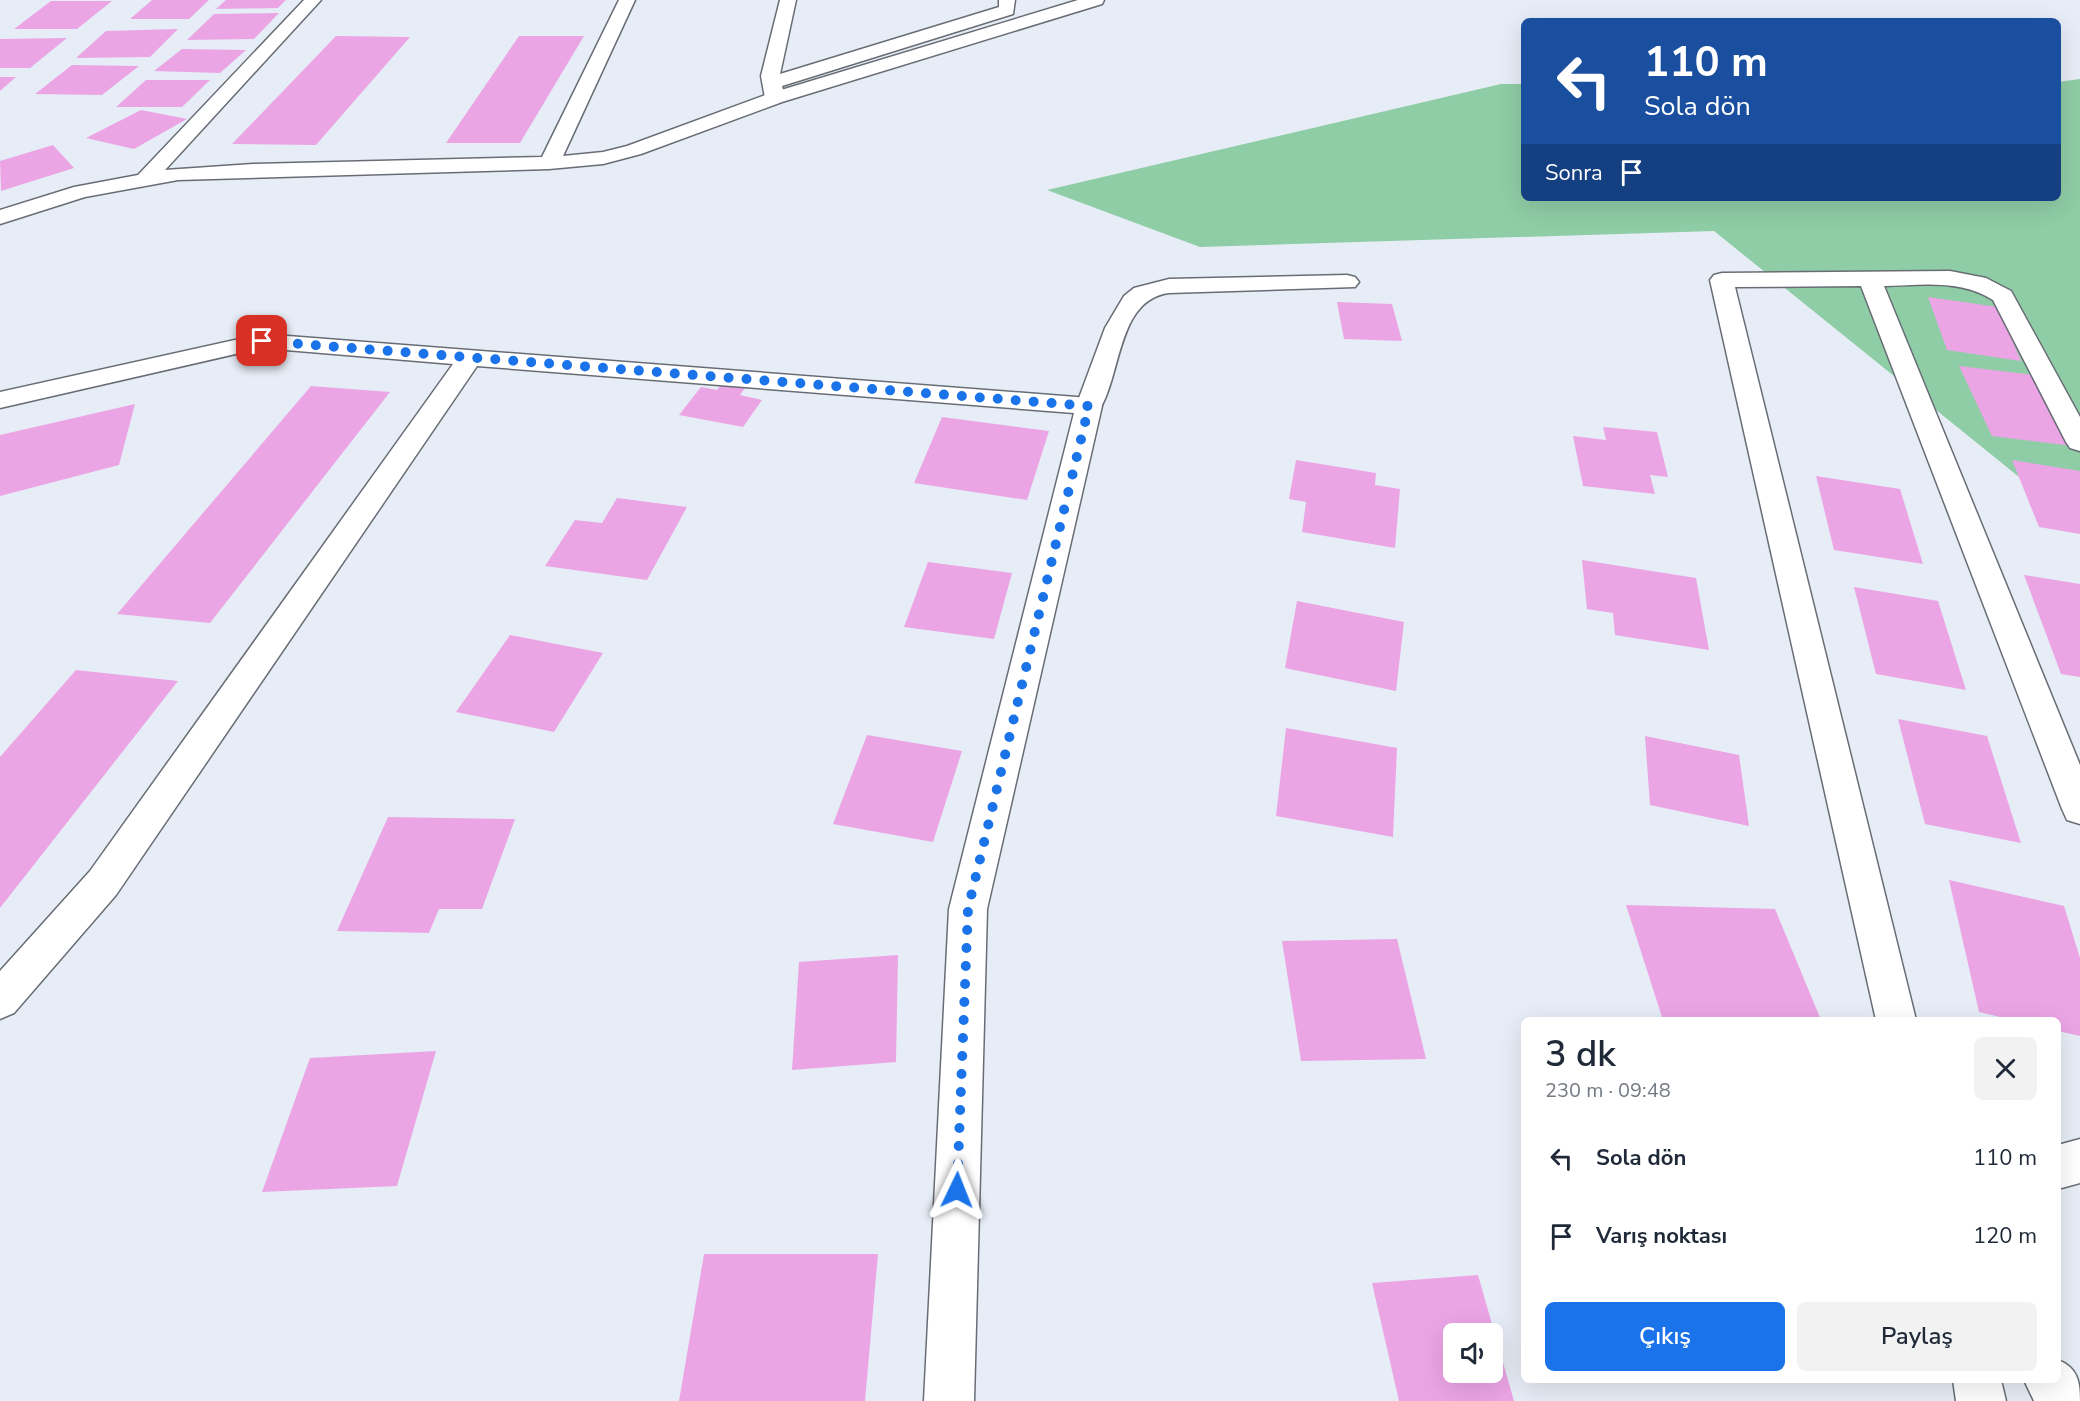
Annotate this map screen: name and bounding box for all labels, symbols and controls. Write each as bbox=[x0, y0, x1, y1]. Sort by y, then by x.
text: 110 m bbox=[1644, 34, 1768, 91]
icon: left bbox=[1545, 42, 1623, 120]
text: Sola dön bbox=[1644, 88, 1751, 125]
icon: arrive bbox=[1615, 156, 1648, 189]
text: Sonra bbox=[1545, 158, 1603, 188]
pin bbox=[236, 315, 287, 366]
icon: arrive bbox=[245, 324, 278, 357]
text: 3 dk bbox=[1545, 1030, 1616, 1079]
button: close bbox=[1974, 1037, 2037, 1100]
text: 230 m · 09:48 bbox=[1545, 1077, 1671, 1104]
icon: left bbox=[1545, 1142, 1578, 1175]
text: Sola dön bbox=[1596, 1143, 1686, 1173]
text: 110 m bbox=[1973, 1143, 2037, 1173]
position arrow bbox=[925, 1158, 989, 1222]
icon: arrive bbox=[1545, 1220, 1578, 1253]
text: Varış noktası bbox=[1596, 1221, 1727, 1251]
text: 120 m bbox=[1973, 1221, 2037, 1251]
button: Çıkış bbox=[1545, 1302, 1785, 1371]
button: Paylaş bbox=[1797, 1302, 2037, 1371]
map controls bbox=[1443, 1323, 1503, 1383]
button: sound bbox=[1443, 1323, 1503, 1383]

